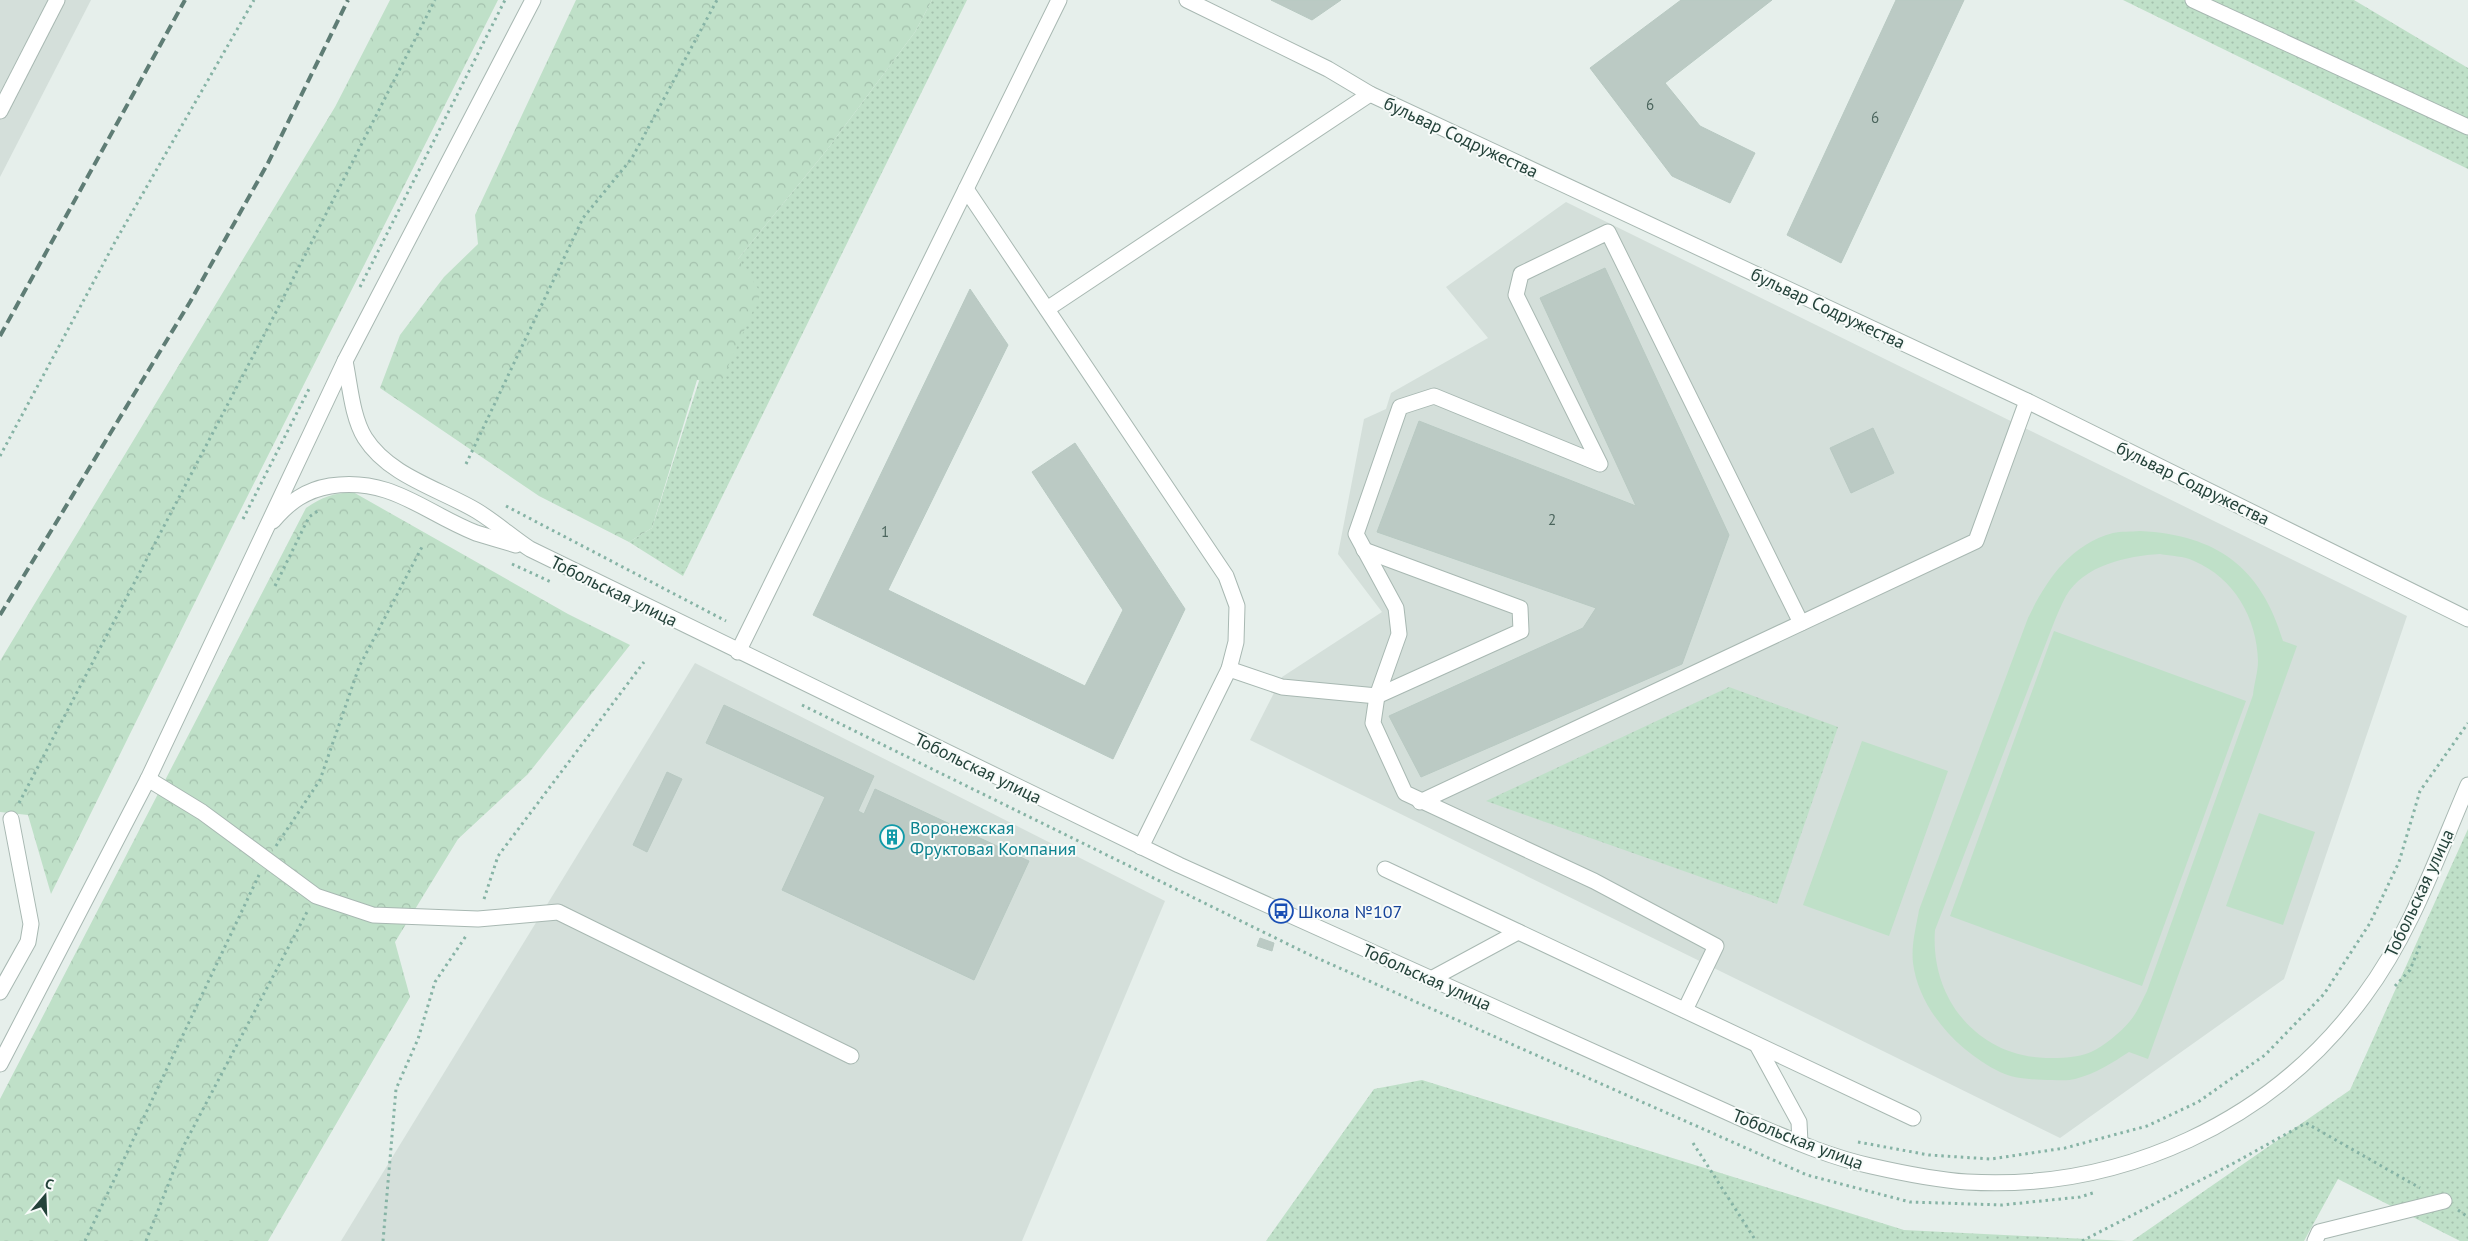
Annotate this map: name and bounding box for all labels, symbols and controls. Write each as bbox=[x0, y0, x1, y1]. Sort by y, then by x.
street label: бульвар Содружества bbox=[1380, 91, 1542, 183]
house number: 6 bbox=[1646, 95, 1654, 114]
house number: 6 bbox=[1871, 108, 1879, 127]
street label: бульвар Содружества bbox=[1747, 262, 1909, 354]
street label: бульвар Содружества bbox=[2113, 436, 2273, 530]
house number: 2 bbox=[1548, 510, 1556, 529]
house number: 1 bbox=[881, 522, 889, 541]
street label: Тобольская улица bbox=[547, 550, 681, 632]
street label: Тобольская улица bbox=[911, 727, 1045, 809]
place label: Воронежская Фруктовая Компания bbox=[910, 816, 1076, 860]
building icon: Воронежская Фруктовая Компания bbox=[879, 824, 905, 850]
street label: Тобольская улица bbox=[2379, 825, 2459, 961]
bus stop icon: Школа №107 bbox=[1268, 898, 1294, 924]
place label: Школа №107 bbox=[1298, 900, 1402, 923]
street label: Тобольская улица bbox=[1359, 938, 1495, 1016]
street label: Тобольская улица bbox=[1729, 1103, 1867, 1175]
north arrow bbox=[20, 1171, 70, 1221]
text: С bbox=[43, 1174, 56, 1194]

